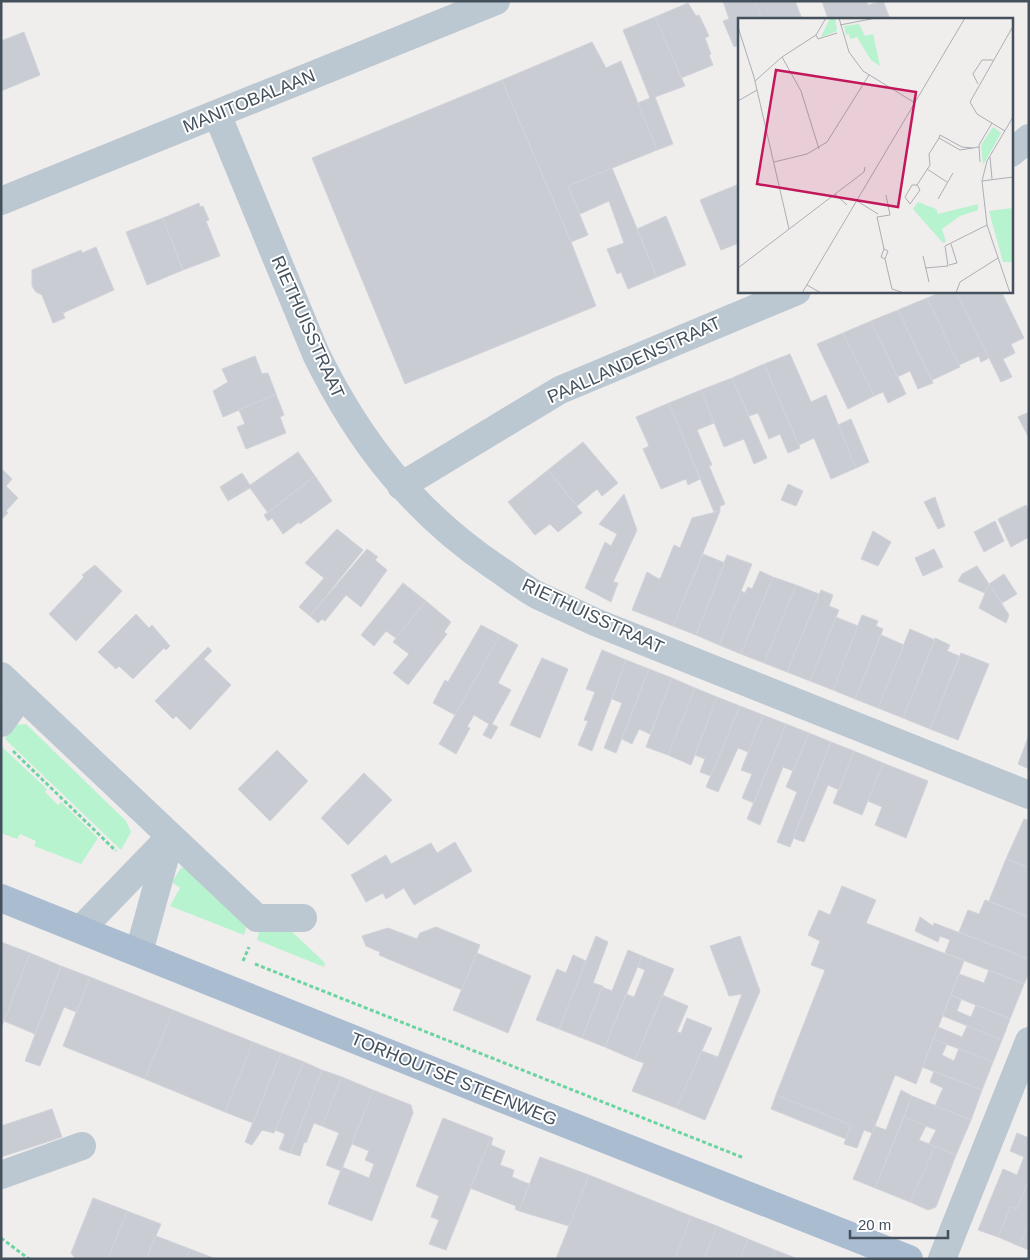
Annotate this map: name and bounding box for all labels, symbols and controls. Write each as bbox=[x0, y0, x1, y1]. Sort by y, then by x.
inset map bbox=[738, 18, 1012, 292]
street label: MANITOBALAAN bbox=[180, 65, 318, 137]
street label: RIETHUISSTRAAT bbox=[268, 253, 348, 401]
street label: PAALLANDENSTRAAT bbox=[544, 313, 724, 407]
street label: RIETHUISSTRAAT bbox=[519, 574, 667, 658]
street label: TORHOUTSE STEENWEG bbox=[348, 1028, 560, 1130]
scale bar bbox=[850, 1208, 948, 1240]
text: 20 m bbox=[858, 1216, 891, 1233]

